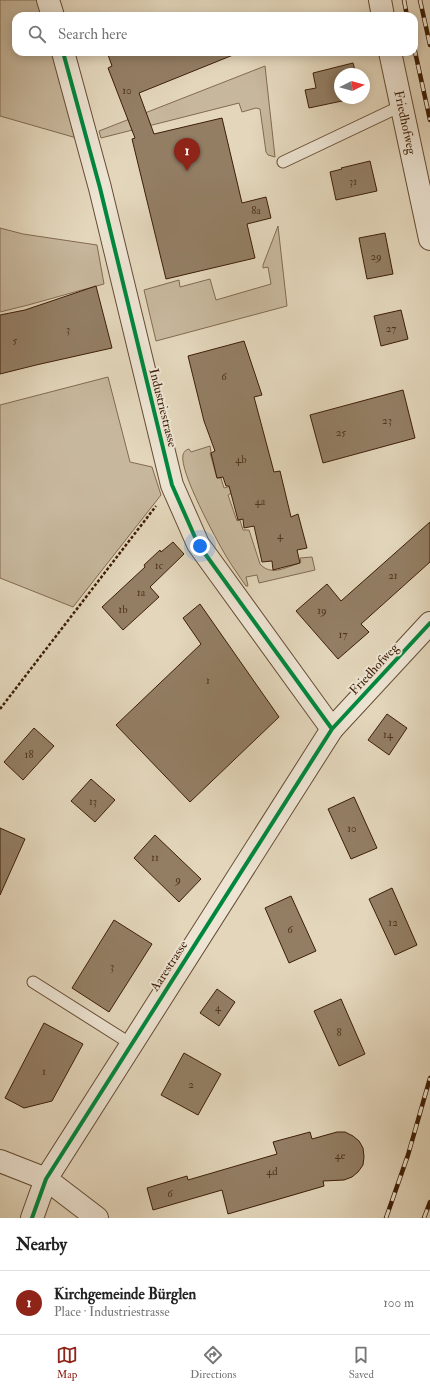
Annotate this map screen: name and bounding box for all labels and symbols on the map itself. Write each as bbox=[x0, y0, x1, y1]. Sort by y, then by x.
north arrow bbox=[334, 68, 370, 104]
house number: 10 bbox=[122, 84, 132, 97]
street label: Friedhofweg bbox=[390, 89, 420, 156]
pin: 1 bbox=[174, 138, 200, 171]
house number: 31 bbox=[349, 175, 357, 188]
house number: 8a bbox=[251, 204, 261, 217]
house number: 29 bbox=[370, 250, 382, 263]
house number: 27 bbox=[386, 322, 396, 335]
house number: 3 bbox=[66, 323, 70, 336]
house number: 5 bbox=[13, 334, 18, 347]
street label: Industriestrasse bbox=[145, 367, 181, 450]
house number: 6 bbox=[221, 370, 228, 383]
house number: 23 bbox=[382, 414, 392, 427]
house number: 25 bbox=[336, 426, 346, 439]
house number: 4b bbox=[235, 453, 247, 466]
house number: 4a bbox=[255, 495, 266, 508]
house number: 4 bbox=[277, 529, 284, 542]
your location bbox=[190, 536, 210, 556]
house number: 1c bbox=[155, 559, 164, 572]
house number: 21 bbox=[388, 569, 398, 582]
house number: 1a bbox=[137, 586, 146, 599]
house number: 1b bbox=[118, 603, 128, 616]
house number: 19 bbox=[317, 604, 327, 617]
house number: 17 bbox=[339, 628, 347, 641]
street label: Friedhofweg bbox=[346, 639, 402, 698]
house number: 1 bbox=[206, 674, 210, 687]
house number: 14 bbox=[383, 728, 394, 741]
house number: 18 bbox=[24, 748, 34, 761]
house number: 13 bbox=[89, 795, 97, 808]
house number: 10 bbox=[347, 822, 357, 835]
house number: 11 bbox=[151, 851, 159, 864]
house number: 9 bbox=[174, 873, 181, 886]
house number: 12 bbox=[388, 916, 398, 929]
house number: 6 bbox=[287, 923, 294, 936]
street label: Aarestrasse bbox=[146, 937, 192, 995]
house number: 3 bbox=[110, 960, 114, 973]
house number: 4 bbox=[215, 1001, 222, 1014]
house number: 8 bbox=[336, 1026, 342, 1039]
house number: 1 bbox=[42, 1065, 46, 1078]
house number: 2 bbox=[188, 1078, 194, 1091]
house number: 4e bbox=[335, 1149, 346, 1162]
house number: 4d bbox=[266, 1165, 278, 1178]
house number: 6 bbox=[167, 1187, 174, 1200]

